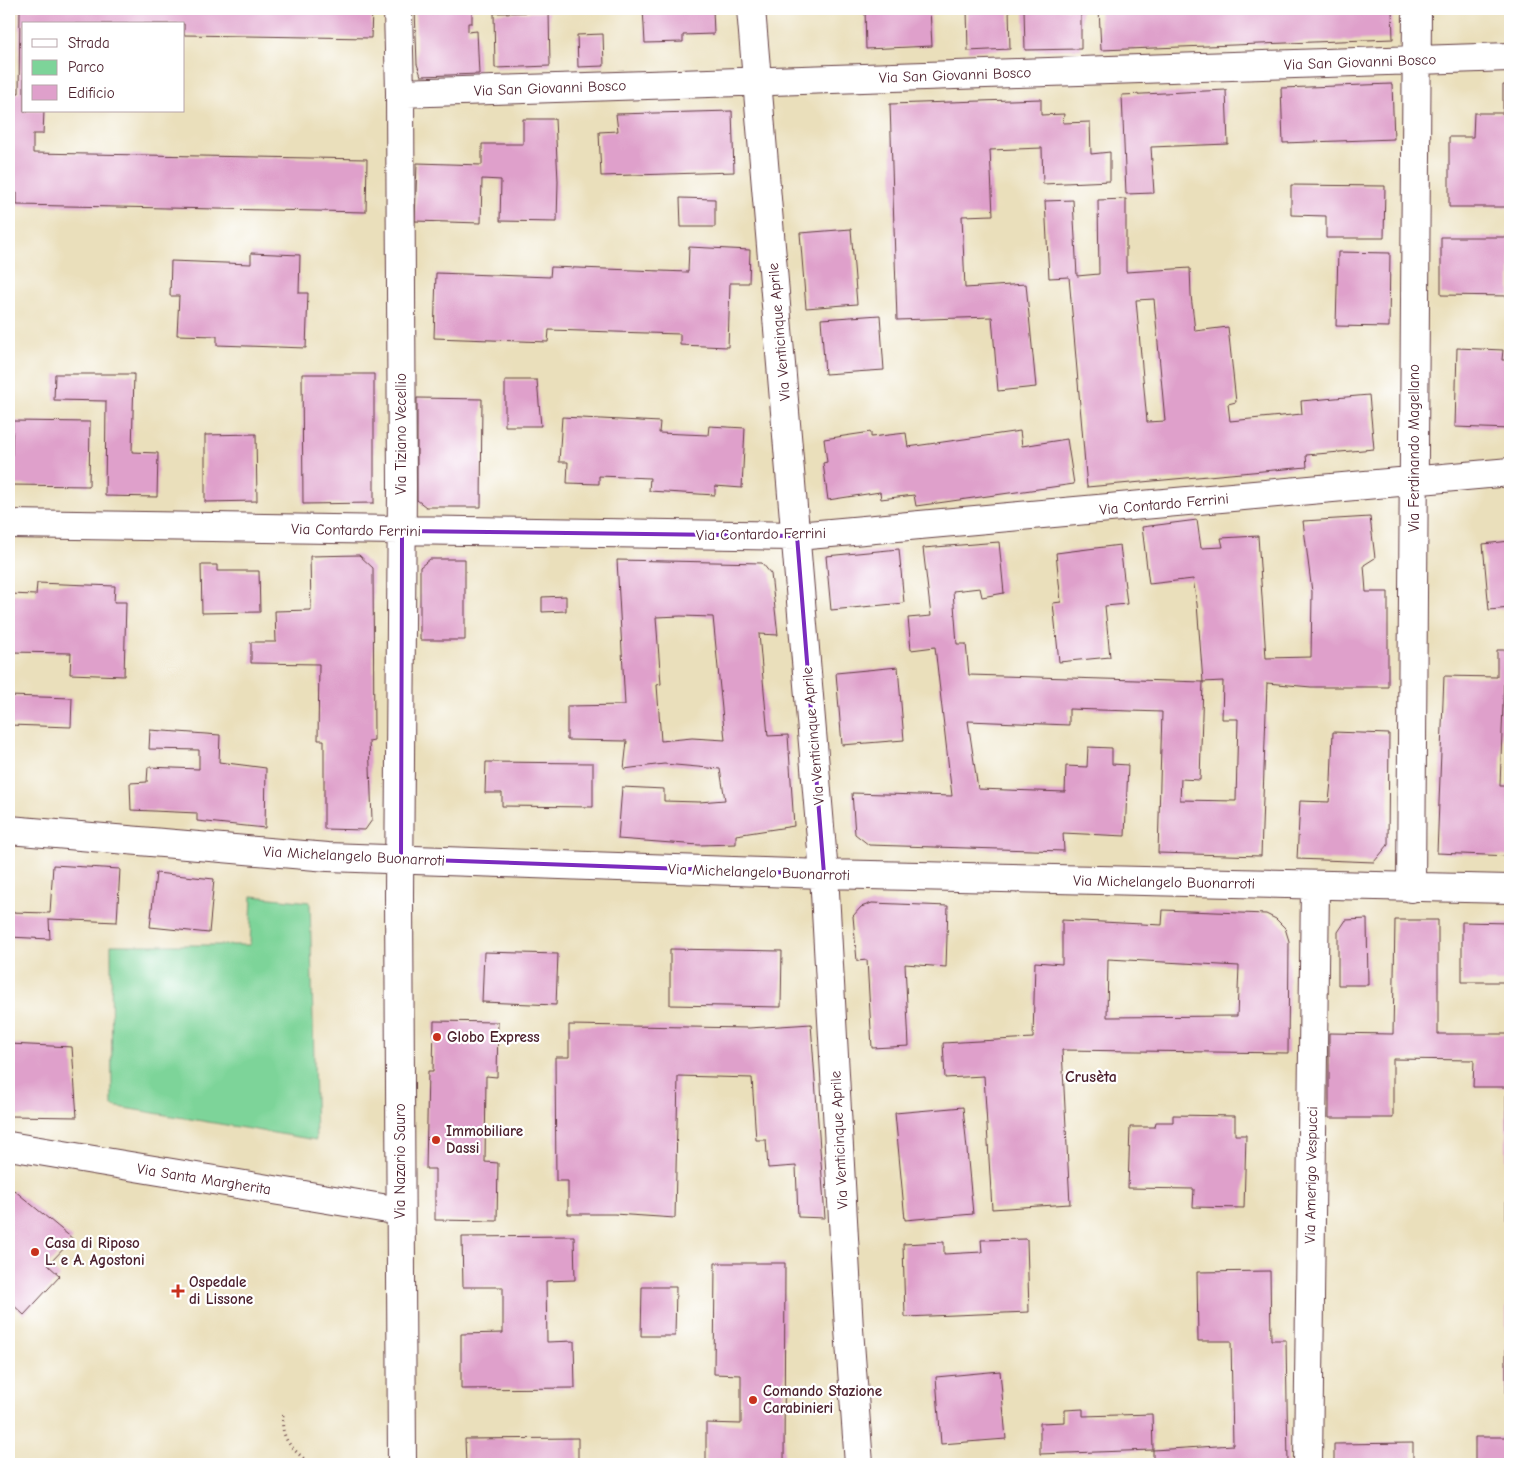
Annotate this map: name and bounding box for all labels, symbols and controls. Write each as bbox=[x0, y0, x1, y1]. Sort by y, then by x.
legend bbox=[22, 22, 185, 112]
text: Strada bbox=[68, 34, 110, 52]
street label: Via San Giovanni Bosco bbox=[1283, 50, 1437, 74]
text: Parco bbox=[68, 58, 104, 76]
street label: Via San Giovanni Bosco bbox=[878, 63, 1032, 87]
street label: Via San Giovanni Bosco bbox=[473, 76, 627, 100]
text: Edificio bbox=[68, 84, 115, 102]
street label: Via Venticinque Aprile bbox=[764, 262, 794, 402]
street label: Via Ferdinando Magellano bbox=[1405, 364, 1423, 532]
street label: Via Tiziano Vecellio bbox=[392, 373, 410, 495]
street label: Via Contardo Ferrini bbox=[1098, 489, 1230, 519]
street label: Via Contardo Ferrini bbox=[291, 520, 421, 540]
street label: Via Contardo Ferrini bbox=[696, 524, 826, 544]
street label: Via Venticinque Aprile bbox=[798, 666, 828, 806]
street label: Via Michelangelo Buonarroti bbox=[263, 842, 445, 870]
street label: Via Michelangelo Buonarroti bbox=[668, 860, 850, 884]
street label: Via Michelangelo Buonarroti bbox=[1073, 871, 1255, 893]
place label: Globo Express bbox=[447, 1028, 540, 1046]
marker: Globo Express bbox=[431, 1031, 443, 1043]
district label: Crusèta bbox=[1065, 1068, 1117, 1086]
street label: Via Venticinque Aprile bbox=[826, 1070, 852, 1210]
street label: Via Nazario Sauro bbox=[391, 1103, 409, 1219]
street label: Via Amerigo Vespucci bbox=[1301, 1106, 1321, 1244]
place label: Immobiliare Dassi bbox=[446, 1122, 523, 1157]
marker: Immobiliare Dassi bbox=[430, 1134, 442, 1146]
street label: Via Santa Margherita bbox=[136, 1160, 272, 1198]
place label: Casa di Riposo L. e A. Agostoni bbox=[45, 1234, 145, 1269]
marker: Casa di Riposo L. e A. Agostoni bbox=[29, 1246, 41, 1258]
place label: Ospedale di Lissone bbox=[189, 1273, 253, 1308]
marker: Ospedale di Lissone bbox=[171, 1284, 185, 1298]
place label: Comando Stazione Carabinieri bbox=[763, 1382, 882, 1417]
marker: Comando Stazione Carabinieri bbox=[747, 1394, 759, 1406]

